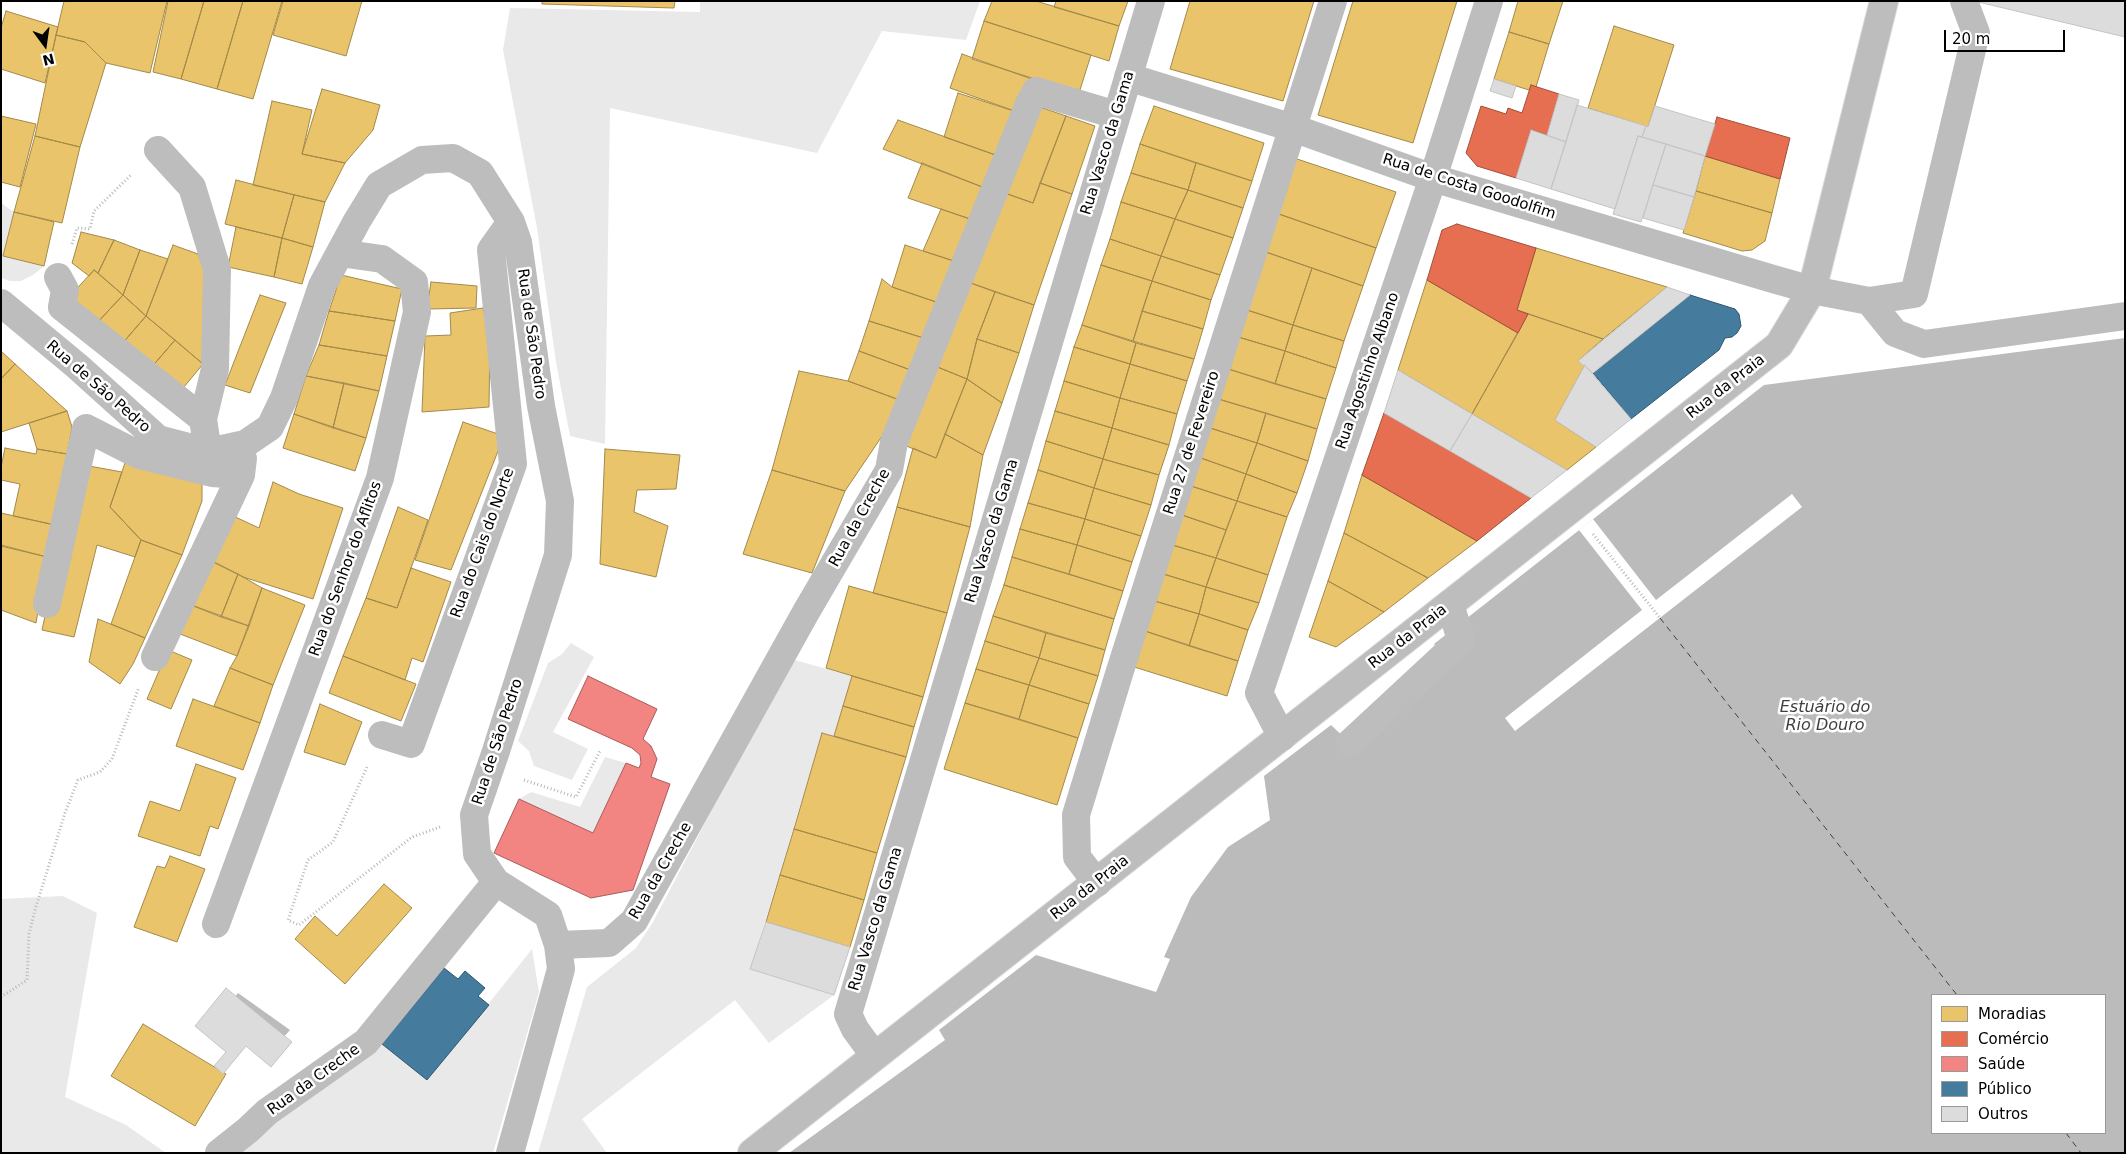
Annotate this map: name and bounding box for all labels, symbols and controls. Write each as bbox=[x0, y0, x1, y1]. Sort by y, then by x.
north arrow bbox=[20, 20, 70, 70]
scale bar bbox=[1946, 20, 2067, 52]
text: 20 m bbox=[1952, 30, 1990, 48]
text: N bbox=[41, 50, 56, 69]
street label: Rua Vasco da Gama bbox=[1078, 69, 1138, 217]
street label: Rua de Costa Goodolfim bbox=[1380, 150, 1558, 224]
street label: Rua de São Pedro bbox=[513, 268, 549, 400]
street label: Rua Agostinho Albano bbox=[1333, 290, 1403, 452]
street label: Rua de São Pedro bbox=[42, 337, 154, 437]
street label: Rua da Praia bbox=[1683, 351, 1769, 423]
street label: Rua 27 de Fevereiro bbox=[1160, 369, 1224, 517]
street label: Rua Vasco da Gama bbox=[962, 457, 1022, 605]
street label: Rua do Cais do Norte bbox=[447, 466, 519, 620]
street label: Rua da Creche bbox=[826, 466, 894, 570]
street label: Rua do Senhor do Aflitos bbox=[306, 479, 386, 659]
street label: Rua da Praia bbox=[1365, 601, 1451, 673]
street label: Rua de São Pedro bbox=[469, 677, 527, 807]
water label: Estuário do Rio Douro bbox=[1780, 698, 1870, 736]
street label: Rua da Creche bbox=[626, 819, 696, 923]
street label: Rua Vasco da Gama bbox=[846, 845, 906, 993]
street label: Rua da Praia bbox=[1047, 852, 1133, 924]
legend bbox=[1931, 994, 2106, 1134]
text: Moradias bbox=[1978, 1005, 2046, 1023]
text: Comércio bbox=[1978, 1030, 2049, 1048]
street label: Rua da Creche bbox=[265, 1041, 363, 1119]
text: Saúde bbox=[1978, 1055, 2025, 1073]
text: Público bbox=[1978, 1080, 2032, 1098]
text: Outros bbox=[1978, 1105, 2028, 1123]

